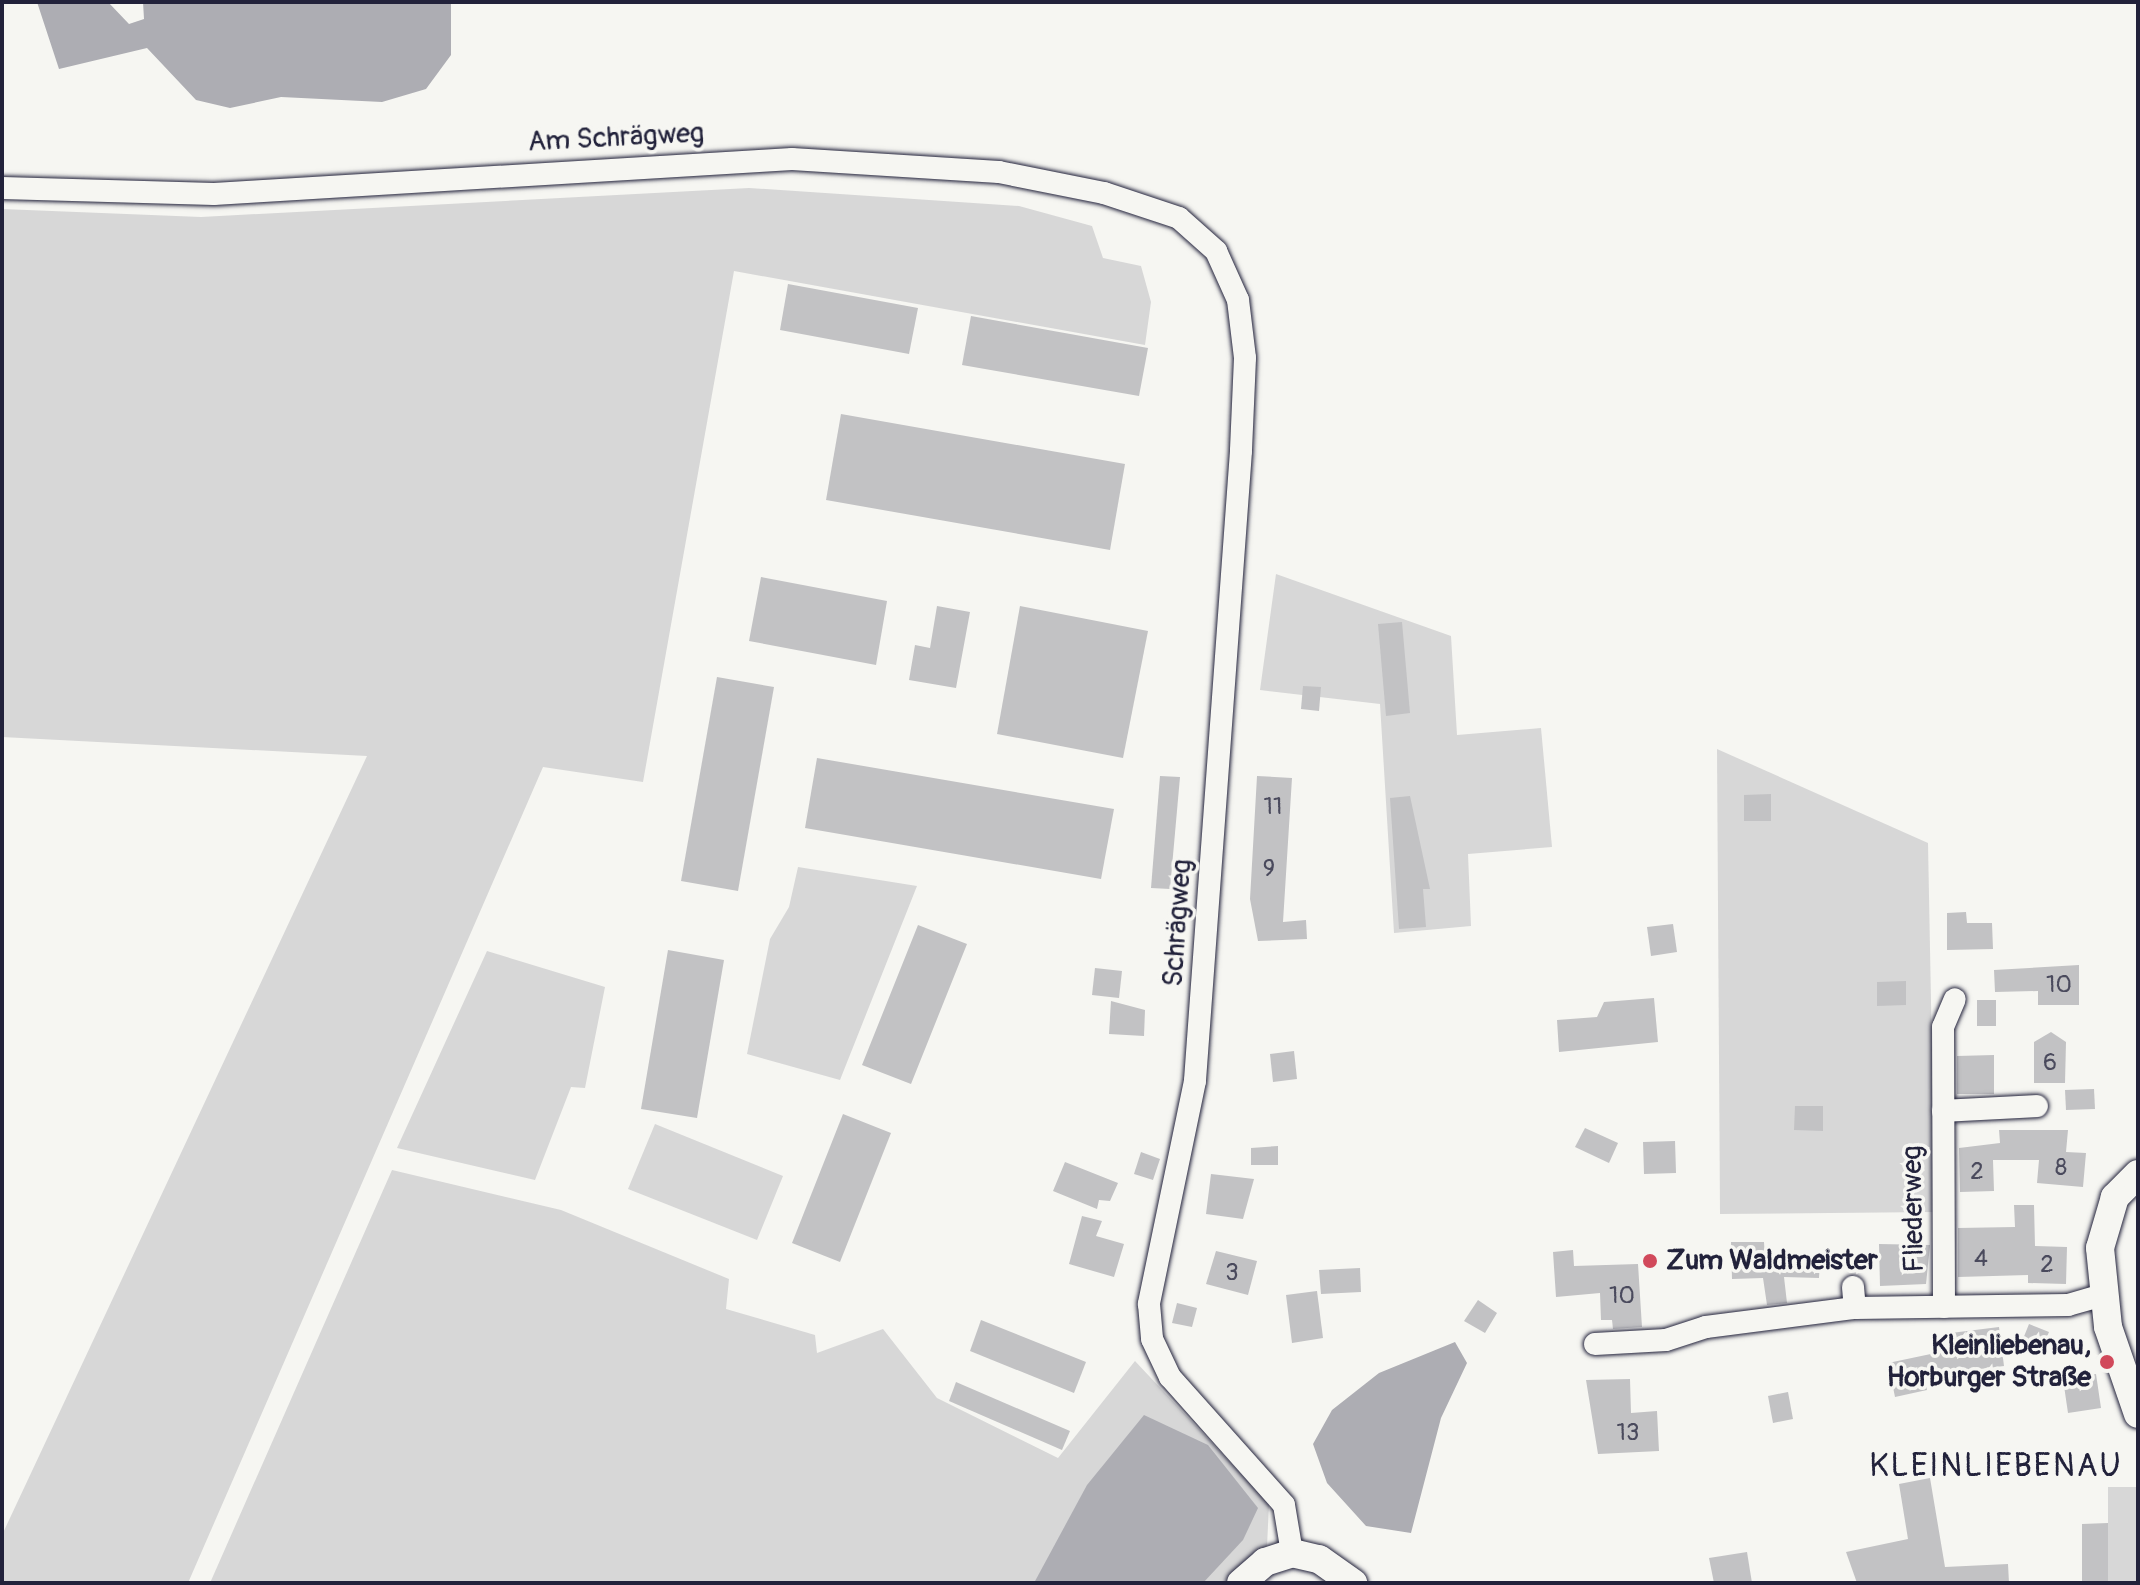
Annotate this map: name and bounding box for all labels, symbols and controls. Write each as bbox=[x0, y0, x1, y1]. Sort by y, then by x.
street label: Am Schrägweg bbox=[527, 117, 705, 159]
house number: 11 bbox=[1264, 793, 1282, 821]
house number: 9 bbox=[1263, 855, 1275, 883]
street label: Schrägweg bbox=[1157, 858, 1199, 988]
house number: 10 bbox=[2046, 971, 2072, 999]
house number: 6 bbox=[2043, 1049, 2057, 1077]
street label: Fliederweg bbox=[1896, 1145, 1932, 1273]
house number: 8 bbox=[2055, 1154, 2067, 1182]
house number: 2 bbox=[1970, 1158, 1984, 1186]
place label: Zum Waldmeister bbox=[1666, 1244, 1878, 1278]
house number: 4 bbox=[1974, 1245, 1988, 1273]
house number: 2 bbox=[2040, 1251, 2054, 1279]
marker: Zum Waldmeister bbox=[1641, 1252, 1659, 1270]
house number: 3 bbox=[1225, 1259, 1239, 1287]
house number: 10 bbox=[1609, 1282, 1635, 1310]
place label: Kleinliebenau, Horburger Straße bbox=[1887, 1329, 2091, 1395]
marker: Kleinliebenau, Horburger Straße bbox=[2098, 1353, 2116, 1371]
house number: 13 bbox=[1617, 1419, 1639, 1447]
district label: KLEINLIEBENAU bbox=[1869, 1447, 2123, 1485]

